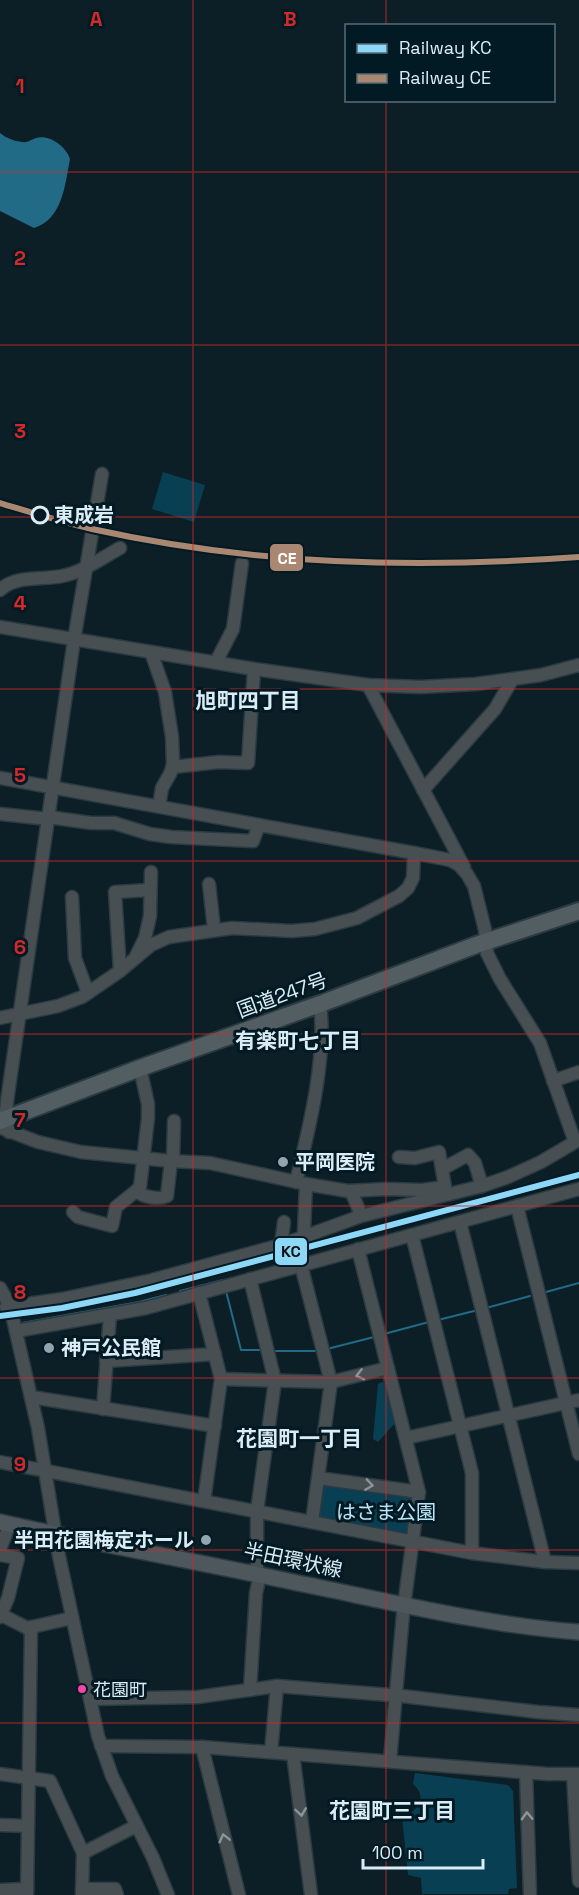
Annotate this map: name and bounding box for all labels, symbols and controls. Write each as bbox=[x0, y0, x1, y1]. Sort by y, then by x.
text: A bbox=[90, 6, 103, 32]
text: B bbox=[283, 6, 297, 32]
legend bbox=[345, 24, 555, 102]
text: Railway KC bbox=[399, 36, 492, 59]
text: Railway CE bbox=[399, 66, 491, 89]
text: 1 bbox=[15, 73, 25, 99]
text: 2 bbox=[14, 245, 26, 271]
text: 3 bbox=[14, 418, 26, 444]
place label: 東成岩 bbox=[54, 502, 114, 528]
marker: 東成岩 bbox=[31, 506, 49, 524]
line badge: CE bbox=[269, 543, 304, 572]
text: CE bbox=[277, 548, 297, 569]
text: 4 bbox=[14, 590, 27, 616]
district label: 旭町四丁目 bbox=[196, 687, 301, 714]
text: 5 bbox=[14, 762, 26, 788]
text: 6 bbox=[14, 934, 26, 960]
street label: 国道247号 bbox=[233, 967, 331, 1023]
district label: 有楽町七丁目 bbox=[235, 1027, 361, 1054]
text: 7 bbox=[14, 1107, 26, 1133]
place label: 平岡医院 bbox=[295, 1149, 375, 1175]
marker: 平岡医院 bbox=[276, 1155, 290, 1169]
line badge: KC bbox=[274, 1237, 308, 1266]
text: KC bbox=[281, 1241, 301, 1262]
text: 8 bbox=[14, 1279, 26, 1305]
place label: 神戸公民館 bbox=[61, 1335, 161, 1361]
marker: 神戸公民館 bbox=[42, 1341, 56, 1355]
one-way arrow bbox=[355, 1368, 365, 1381]
district label: 花園町一丁目 bbox=[236, 1425, 362, 1452]
text: 9 bbox=[14, 1451, 26, 1477]
one-way arrow bbox=[364, 1478, 373, 1490]
park label: はさま公園 bbox=[336, 1499, 436, 1525]
place label: 半田花園梅定ホール bbox=[14, 1527, 194, 1553]
marker: 半田花園梅定ホール bbox=[199, 1533, 213, 1547]
street label: 半田環状線 bbox=[241, 1537, 345, 1583]
place label: 花園町 bbox=[93, 1678, 147, 1701]
marker: 花園町 bbox=[76, 1683, 88, 1695]
district label: 花園町三丁目 bbox=[329, 1797, 455, 1824]
one-way arrow bbox=[294, 1808, 306, 1817]
one-way arrow bbox=[521, 1811, 534, 1820]
scale bar bbox=[363, 1832, 483, 1870]
one-way arrow bbox=[219, 1833, 232, 1843]
text: 100 m bbox=[372, 1841, 423, 1864]

